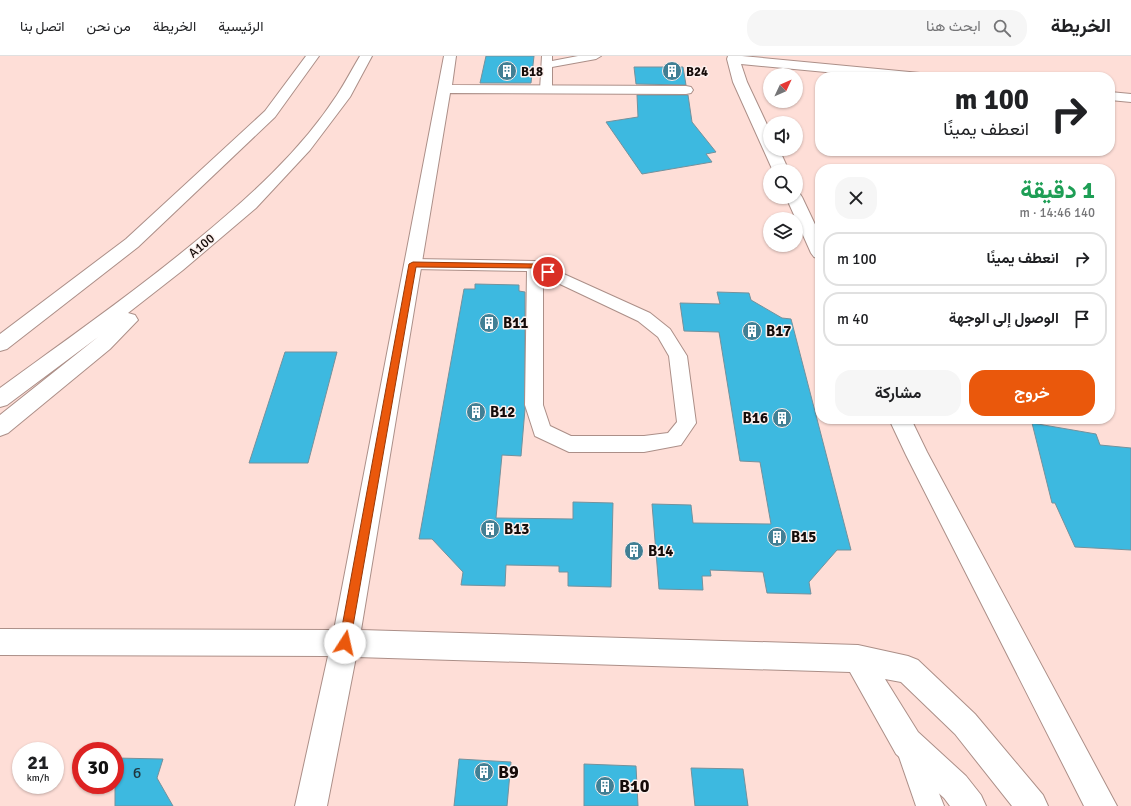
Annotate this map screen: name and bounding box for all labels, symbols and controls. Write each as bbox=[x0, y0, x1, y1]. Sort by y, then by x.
search box bbox=[747, 10, 1027, 46]
text: الخريطة bbox=[1051, 14, 1111, 38]
text: ابحث هنا bbox=[926, 17, 981, 35]
icon: search bbox=[991, 17, 1013, 39]
text: اتصل بنا bbox=[20, 18, 65, 35]
text: من نحن bbox=[87, 18, 131, 35]
text: الخريطة bbox=[153, 18, 196, 35]
text: الرئيسية bbox=[218, 18, 263, 35]
building icon: B18 bbox=[496, 60, 518, 82]
building icon: B24 bbox=[661, 60, 683, 82]
place label: B18 bbox=[521, 64, 543, 80]
place label: B24 bbox=[686, 64, 708, 80]
north arrow bbox=[763, 68, 803, 108]
map controls bbox=[763, 68, 803, 252]
text: 100 m bbox=[955, 83, 1029, 117]
icon: right bbox=[1043, 88, 1095, 140]
button: sound bbox=[763, 116, 803, 156]
text: انعطف يمينًا bbox=[943, 118, 1029, 140]
button: search bbox=[763, 164, 803, 204]
text: 1 دقيقة bbox=[1020, 175, 1095, 205]
button: close bbox=[835, 177, 877, 219]
text: 140 m · 14:46 bbox=[1019, 205, 1095, 221]
button: layers bbox=[763, 212, 803, 252]
street label: A100 bbox=[185, 230, 218, 261]
icon: right bbox=[1071, 248, 1093, 270]
text: انعطف يمينًا bbox=[987, 249, 1059, 267]
text: 100 m bbox=[837, 250, 877, 268]
pin bbox=[531, 255, 565, 289]
icon: arrive bbox=[537, 261, 559, 283]
icon: arrive bbox=[1071, 308, 1093, 330]
text: الوصول إلى الوجهة bbox=[949, 309, 1059, 327]
text: 40 m bbox=[837, 310, 868, 328]
building icon: B11 bbox=[478, 312, 500, 334]
place label: B11 bbox=[503, 314, 528, 332]
building icon: B17 bbox=[741, 320, 763, 342]
place label: B17 bbox=[766, 322, 791, 340]
button: مشاركة bbox=[835, 370, 961, 416]
button: خروج bbox=[969, 370, 1095, 416]
building icon: B12 bbox=[465, 401, 487, 423]
place label: B12 bbox=[490, 403, 515, 421]
building icon: B16 bbox=[771, 407, 793, 429]
place label: B16 bbox=[743, 409, 768, 427]
building icon: B13 bbox=[479, 518, 501, 540]
place label: B13 bbox=[504, 520, 529, 538]
building icon: B15 bbox=[766, 526, 788, 548]
place label: B15 bbox=[791, 528, 816, 546]
building icon: B14 bbox=[623, 540, 645, 562]
place label: B14 bbox=[648, 542, 673, 560]
position arrow bbox=[324, 622, 366, 664]
speed limit sign: 30 bbox=[72, 742, 124, 794]
text: 21 bbox=[27, 750, 49, 775]
building icon: B9 bbox=[473, 761, 495, 783]
place label: B9 bbox=[498, 761, 519, 783]
house number: 6 bbox=[133, 763, 141, 783]
text: km/h bbox=[27, 772, 49, 784]
building icon: B10 bbox=[594, 775, 616, 797]
place label: B10 bbox=[619, 775, 650, 797]

